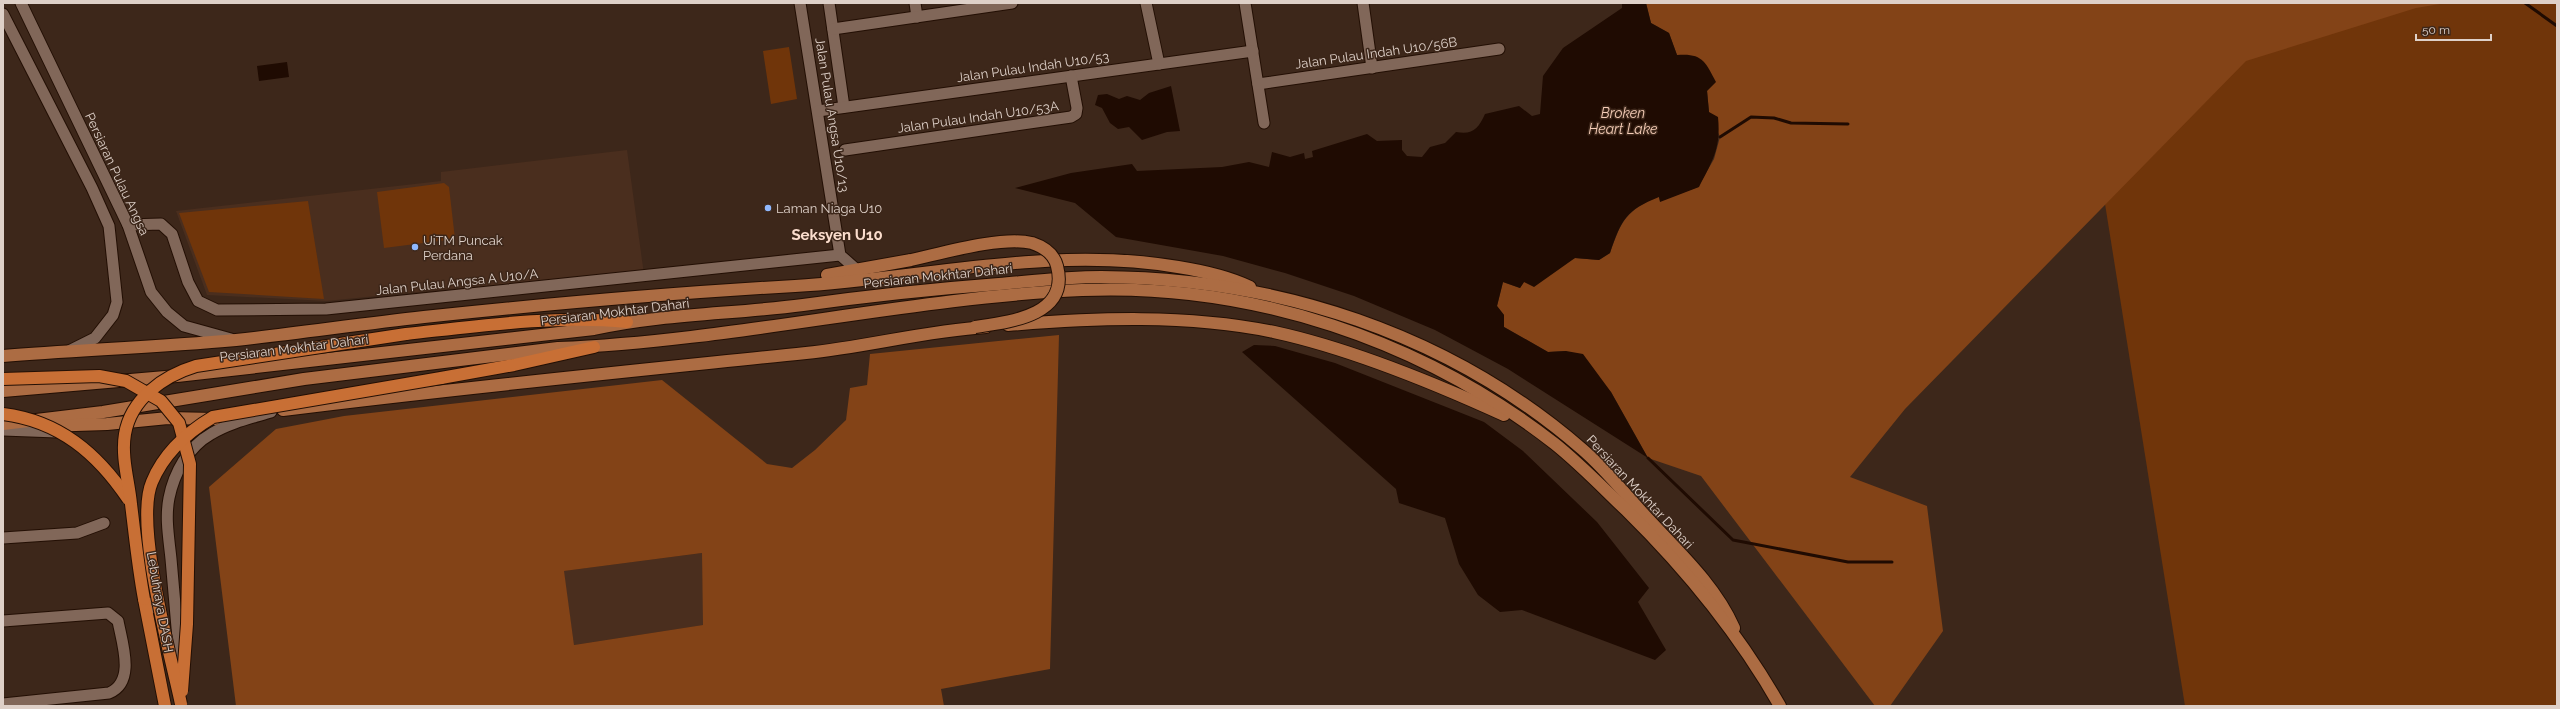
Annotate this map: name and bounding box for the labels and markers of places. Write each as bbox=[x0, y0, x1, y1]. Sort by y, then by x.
place label: Laman Niaga U10 bbox=[776, 201, 882, 216]
marker: Laman Niaga U10 bbox=[763, 203, 773, 213]
place label: UiTM Puncak Perdana bbox=[423, 233, 503, 263]
marker: UiTM Puncak Perdana bbox=[410, 242, 420, 252]

